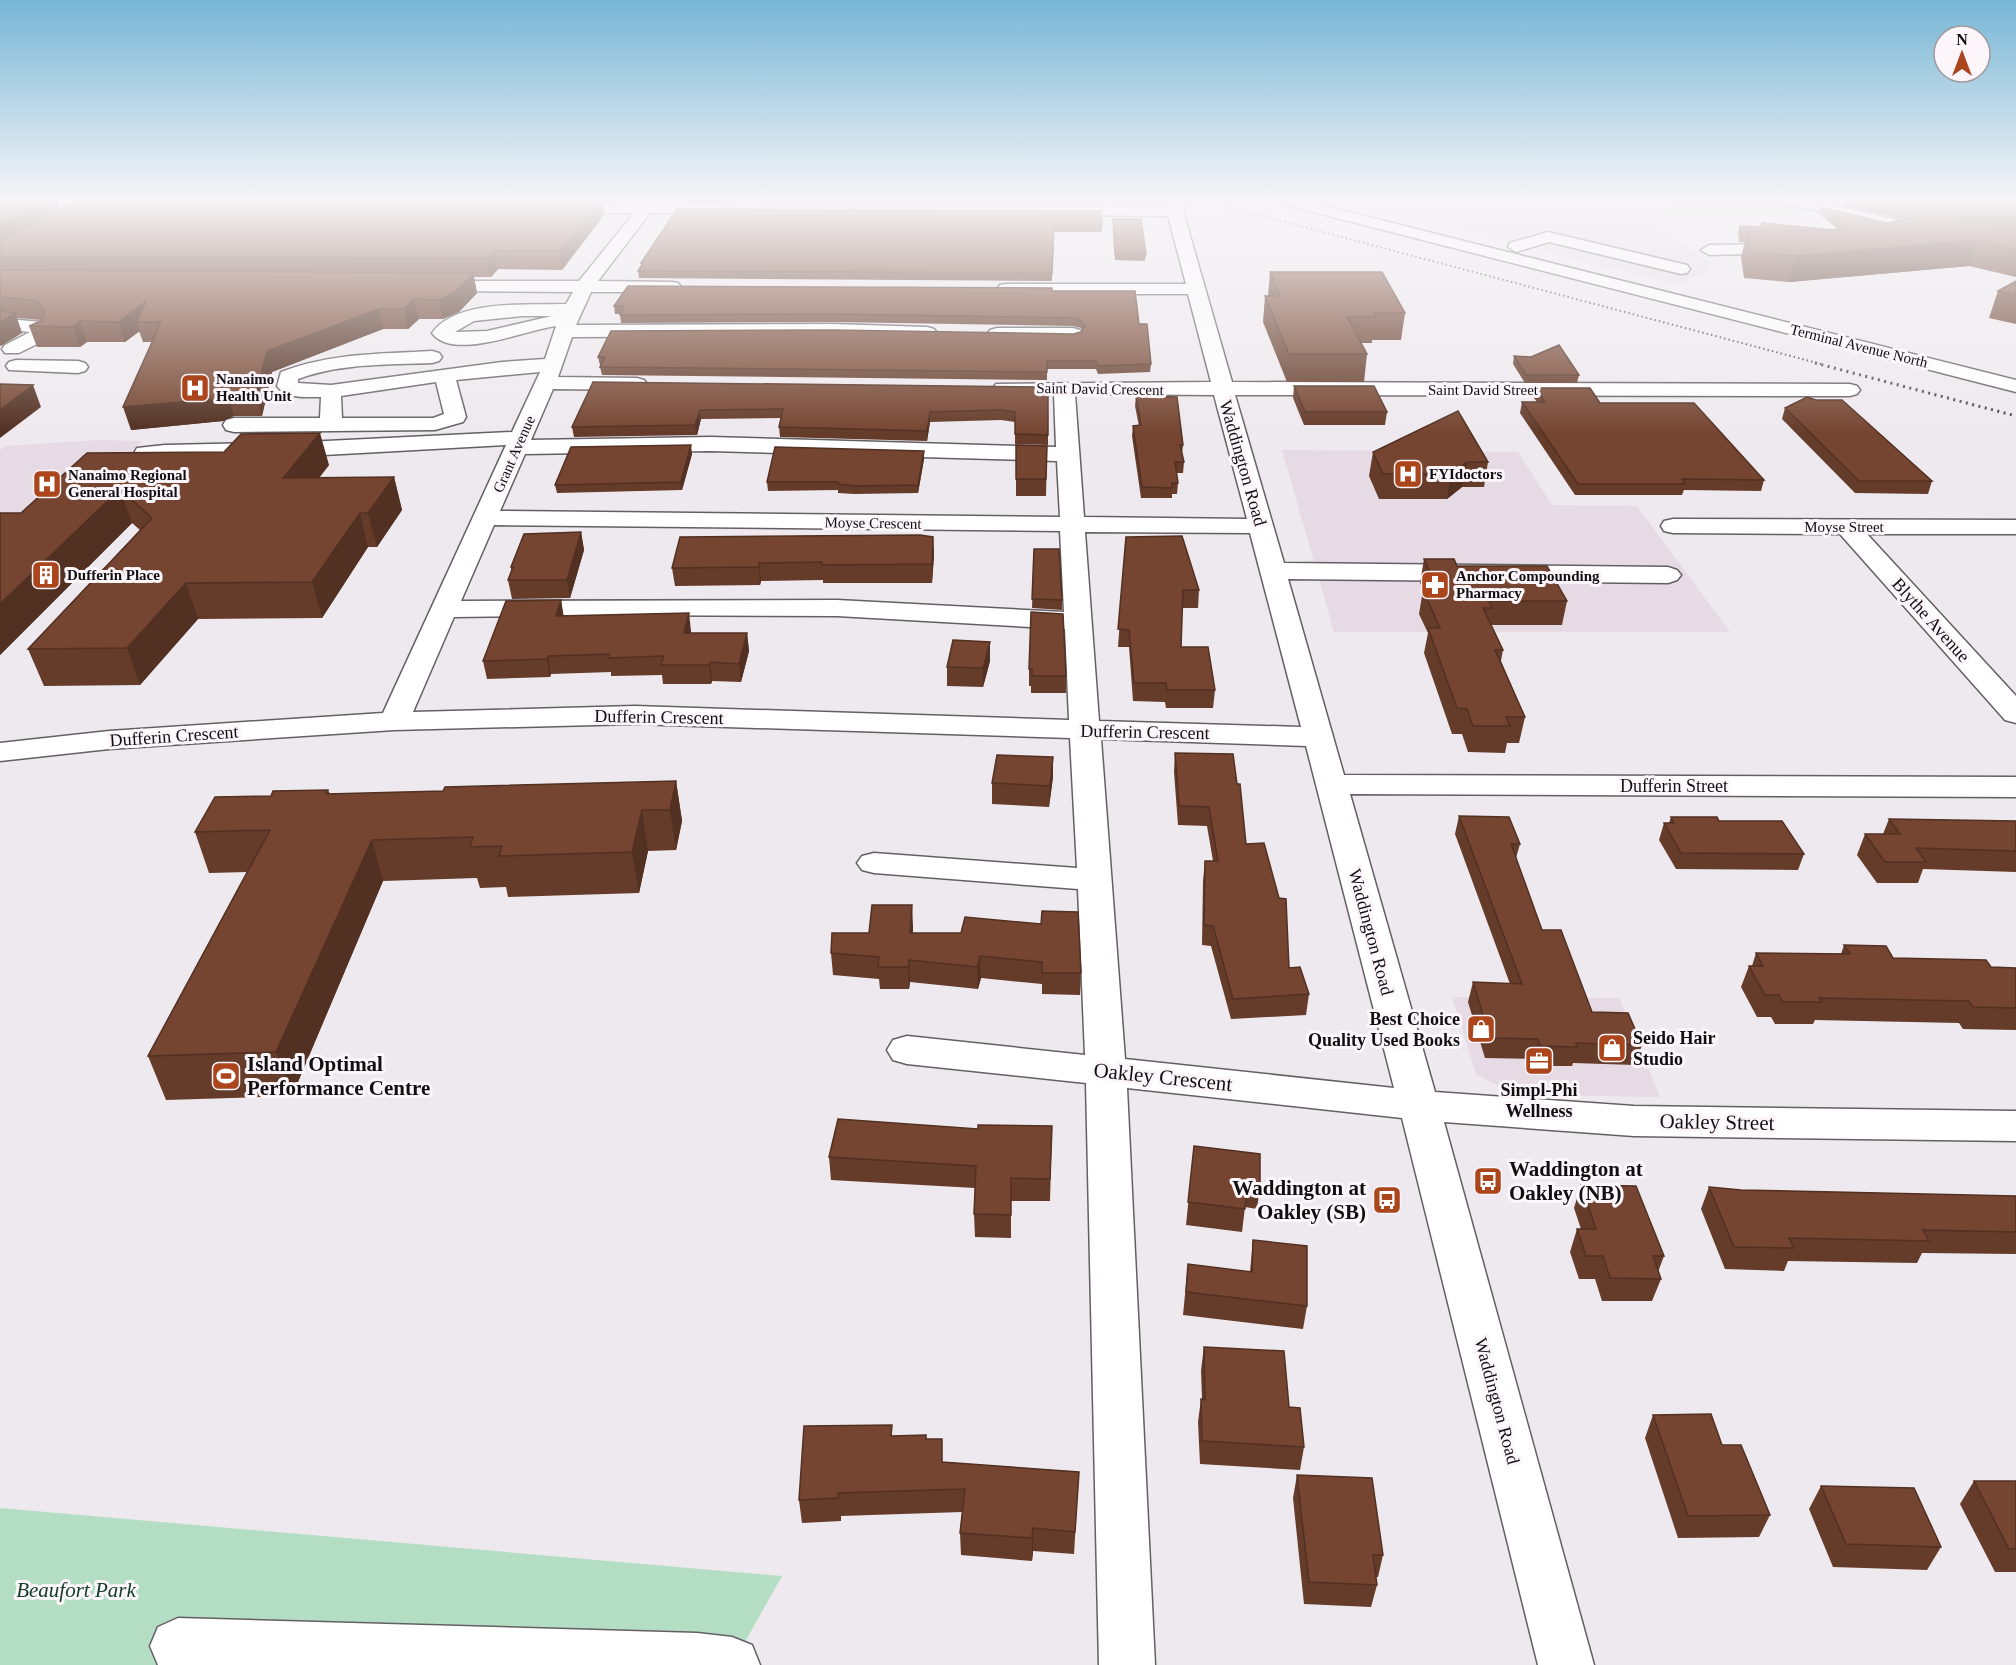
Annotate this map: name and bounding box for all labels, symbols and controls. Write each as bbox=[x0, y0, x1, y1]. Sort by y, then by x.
north arrow bbox=[1932, 24, 1992, 84]
text: N bbox=[1956, 31, 1968, 48]
street label: Terminal Avenue North bbox=[1789, 321, 1930, 371]
place label: Nanaimo Health Unit bbox=[216, 371, 291, 404]
hospital icon: Nanaimo Health Unit bbox=[179, 372, 211, 404]
street label: Saint David Crescent bbox=[1036, 380, 1165, 398]
street label: Saint David Street bbox=[1428, 382, 1539, 398]
street label: Waddington Road bbox=[1215, 398, 1271, 528]
street label: Grant Avenue bbox=[490, 413, 538, 495]
hospital icon: FYIdoctors bbox=[1392, 458, 1424, 490]
place label: FYIdoctors bbox=[1429, 466, 1502, 482]
place label: Nanaimo Regional General Hospital bbox=[68, 467, 187, 500]
hospital icon: Nanaimo Regional General Hospital bbox=[31, 468, 63, 500]
street label: Moyse Crescent bbox=[824, 514, 922, 532]
street label: Moyse Street bbox=[1804, 519, 1885, 535]
building icon: Dufferin Place bbox=[30, 559, 62, 591]
place label: Dufferin Place bbox=[67, 567, 160, 583]
place label: Anchor Compounding Pharmacy bbox=[1456, 568, 1600, 601]
pharmacy icon: Anchor Compounding Pharmacy bbox=[1419, 569, 1451, 601]
street label: Blythe Avenue bbox=[1888, 574, 1974, 666]
street label: Dufferin Crescent bbox=[594, 706, 724, 728]
street label: Dufferin Crescent bbox=[1080, 721, 1210, 743]
street label: Dufferin Crescent bbox=[109, 722, 239, 750]
street label: Dufferin Street bbox=[1620, 776, 1728, 796]
street label: Waddington Road bbox=[1345, 867, 1397, 997]
place label: Best Choice Quality Used Books bbox=[1308, 1009, 1460, 1050]
shop icon: Best Choice Quality Used Books bbox=[1465, 1013, 1497, 1045]
place label: Seido Hair Studio bbox=[1633, 1028, 1716, 1069]
shop icon: Seido Hair Studio bbox=[1596, 1032, 1628, 1064]
office icon: Simpl-Phi Wellness bbox=[1523, 1045, 1555, 1077]
place label: Island Optimal Performance Centre bbox=[247, 1052, 430, 1100]
street label: Oakley Crescent bbox=[1092, 1058, 1234, 1096]
sports icon: Island Optimal Performance Centre bbox=[210, 1060, 242, 1092]
place label: Simpl-Phi Wellness bbox=[1500, 1080, 1578, 1121]
street label: Oakley Street bbox=[1659, 1109, 1775, 1135]
place label: Waddington at Oakley (NB) bbox=[1509, 1157, 1643, 1205]
bus stop icon: Waddington at Oakley (NB) bbox=[1472, 1165, 1504, 1197]
place label: Waddington at Oakley (SB) bbox=[1232, 1176, 1366, 1224]
bus stop icon: Waddington at Oakley (SB) bbox=[1371, 1184, 1403, 1216]
street label: Waddington Road bbox=[1471, 1336, 1523, 1466]
park label: Beaufort Park bbox=[16, 1578, 136, 1602]

